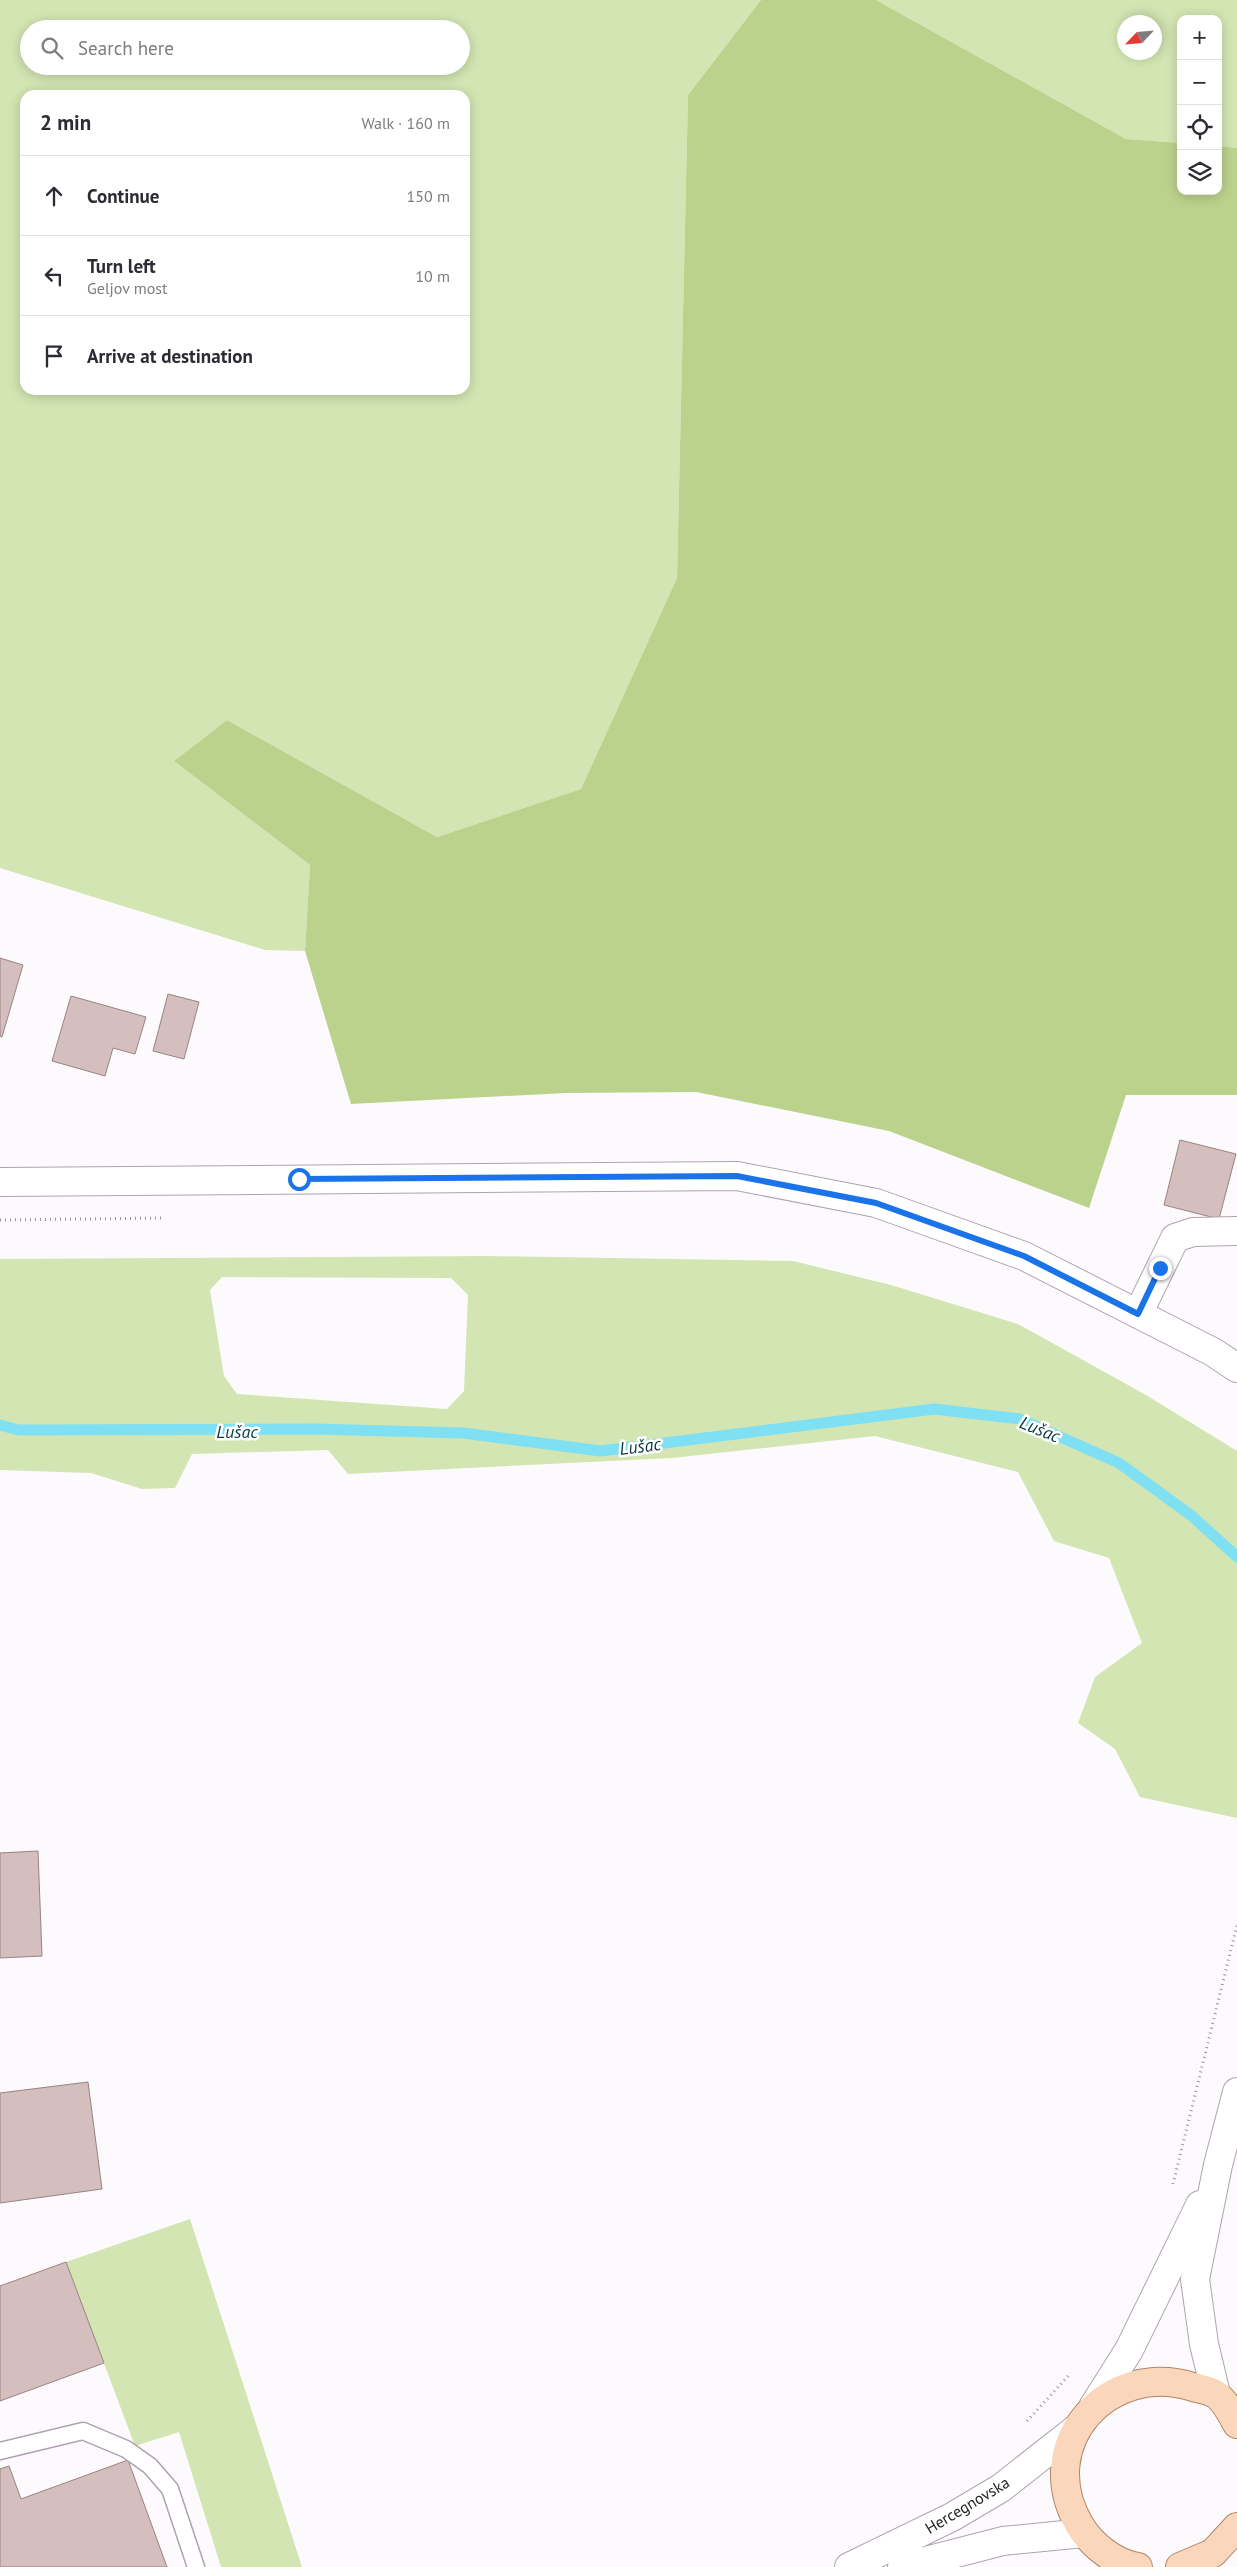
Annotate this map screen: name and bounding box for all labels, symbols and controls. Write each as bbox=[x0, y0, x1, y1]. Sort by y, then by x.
north arrow bbox=[1117, 15, 1162, 60]
map controls bbox=[1177, 15, 1222, 195]
button: + bbox=[1177, 15, 1222, 60]
search box bbox=[20, 20, 470, 75]
icon: search bbox=[38, 34, 66, 62]
text: Search here bbox=[78, 36, 174, 60]
button: − bbox=[1177, 60, 1222, 105]
button: locate bbox=[1177, 105, 1222, 150]
text: 2 min bbox=[40, 109, 91, 136]
text: Walk · 160 m bbox=[361, 113, 450, 133]
button: layers bbox=[1177, 150, 1222, 195]
icon: ahead bbox=[40, 182, 68, 210]
text: Continue bbox=[87, 184, 159, 208]
text: 150 m bbox=[407, 186, 450, 206]
text: Turn left bbox=[87, 254, 156, 278]
icon: left bbox=[40, 262, 68, 290]
text: 10 m bbox=[415, 266, 450, 286]
text: Geljov most bbox=[87, 278, 167, 298]
icon: arrive bbox=[40, 342, 68, 370]
text: Arrive at destination bbox=[87, 344, 253, 368]
route start bbox=[288, 1168, 311, 1191]
route end bbox=[1149, 1257, 1172, 1280]
water label: Lušac bbox=[1016, 1411, 1064, 1448]
water label: Lušac bbox=[216, 1420, 258, 1443]
water label: Lušac bbox=[618, 1432, 662, 1460]
street label: Hercegnovska bbox=[921, 2472, 1013, 2538]

